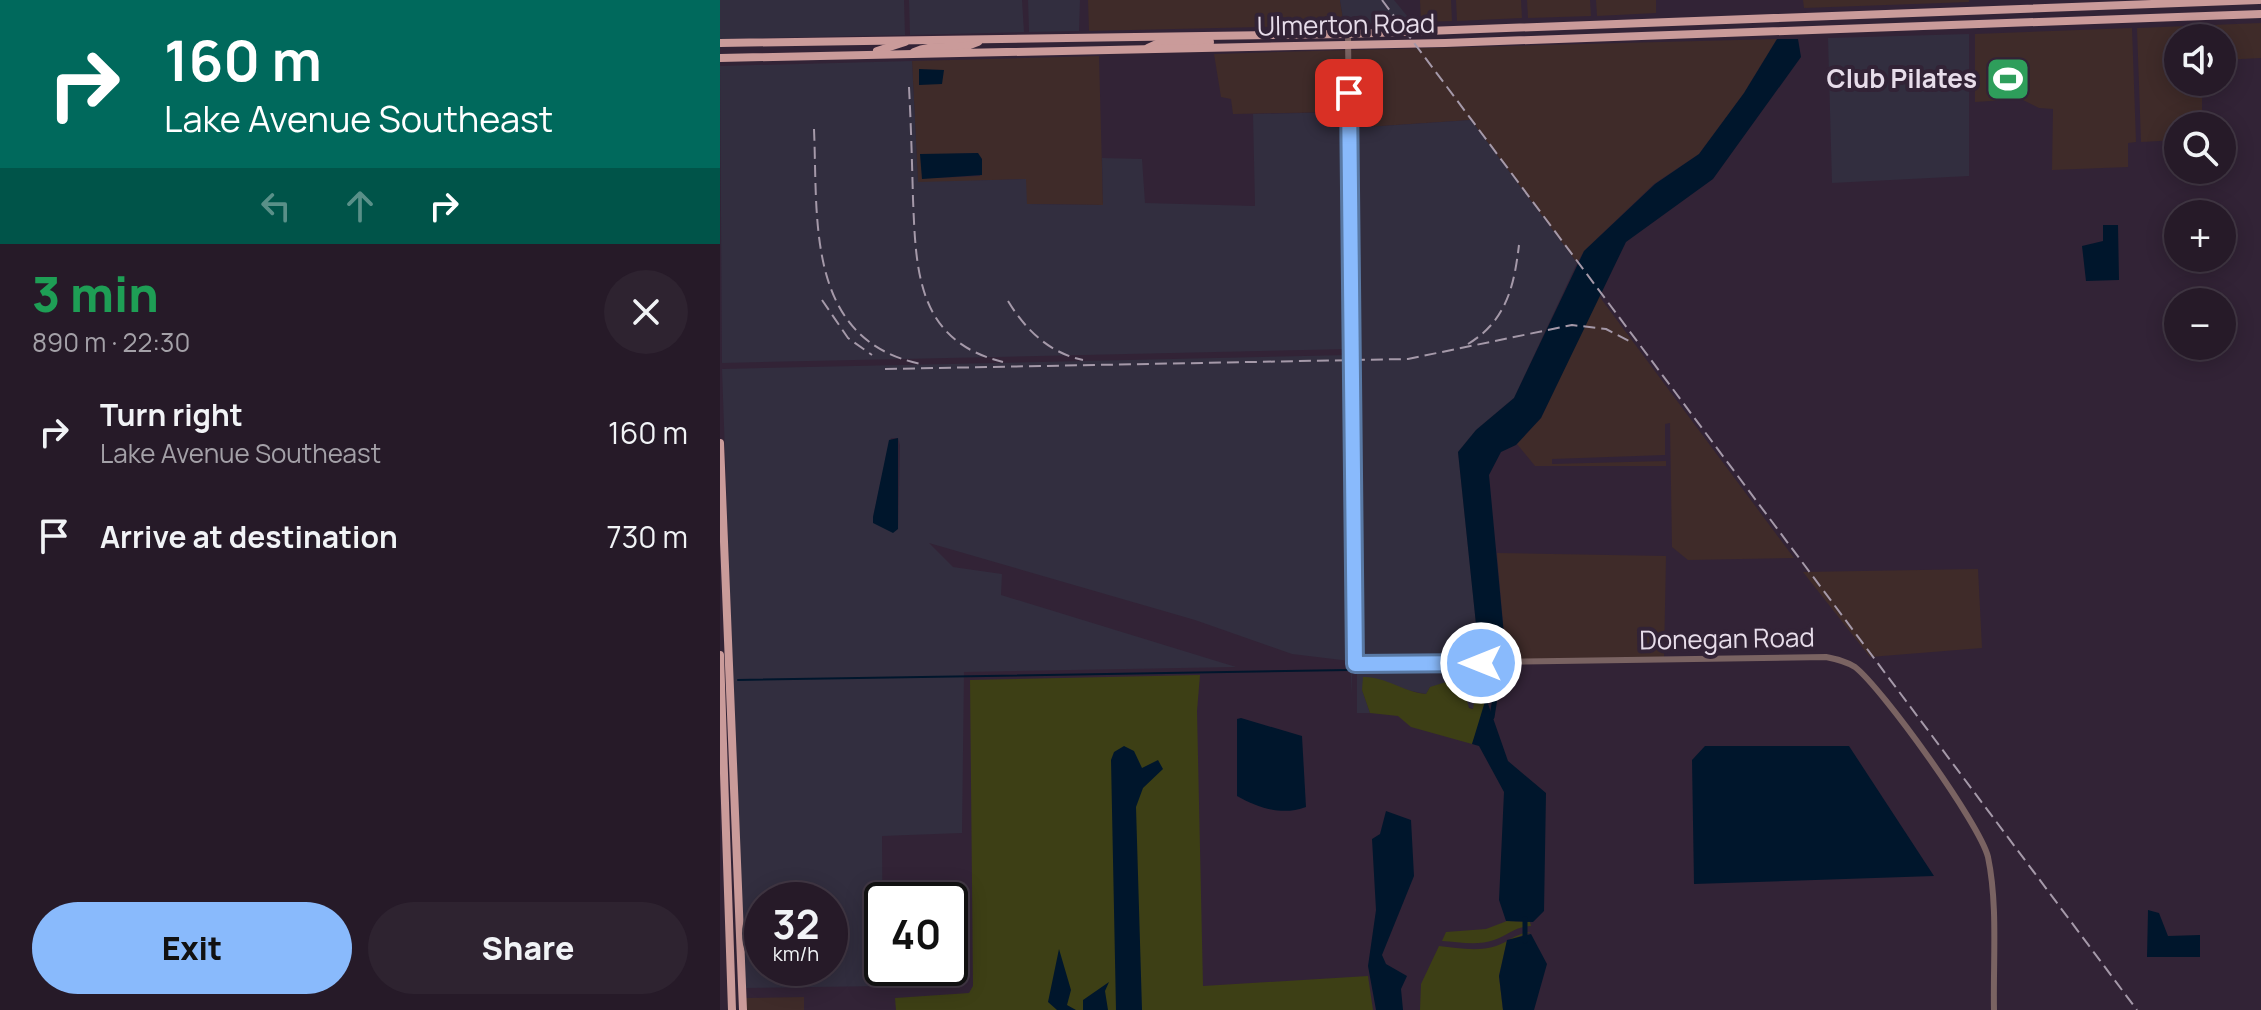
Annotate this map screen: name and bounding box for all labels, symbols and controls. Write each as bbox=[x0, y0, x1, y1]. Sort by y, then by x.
street label: Ulmerton Road bbox=[1256, 4, 1435, 44]
text: 160 m bbox=[164, 21, 322, 98]
map controls bbox=[2164, 24, 2236, 360]
button: sound bbox=[2164, 24, 2236, 96]
icon: right bbox=[32, 32, 136, 136]
sports icon: Club Pilates bbox=[1984, 55, 2032, 103]
pin bbox=[1315, 59, 1383, 127]
place label: Club Pilates bbox=[1827, 60, 1977, 96]
icon: arrive bbox=[1327, 71, 1371, 115]
text: Lake Avenue Southeast bbox=[164, 94, 553, 143]
button: search bbox=[2164, 112, 2236, 184]
icon: left bbox=[254, 184, 298, 228]
icon: ahead bbox=[338, 184, 382, 228]
icon: right bbox=[422, 184, 466, 228]
button: + bbox=[2164, 200, 2236, 272]
text: 3 min bbox=[32, 261, 159, 326]
button: close bbox=[604, 270, 688, 354]
button: − bbox=[2164, 288, 2236, 360]
text: 890 m · 22:30 bbox=[32, 324, 190, 360]
text: Turn right bbox=[100, 394, 243, 435]
icon: right bbox=[32, 410, 76, 454]
text: 160 m bbox=[608, 412, 688, 453]
text: Lake Avenue Southeast bbox=[100, 435, 381, 471]
icon: arrive bbox=[32, 514, 76, 558]
text: Arrive at destination bbox=[100, 516, 398, 557]
text: 730 m bbox=[607, 516, 688, 557]
street label: Donegan Road bbox=[1639, 618, 1815, 658]
position arrow bbox=[1439, 621, 1523, 705]
speed limit sign: 40 bbox=[864, 882, 968, 986]
text: 32 bbox=[772, 896, 820, 951]
button: Exit bbox=[32, 902, 352, 994]
button: Share bbox=[368, 902, 688, 994]
text: km/h bbox=[773, 940, 819, 967]

